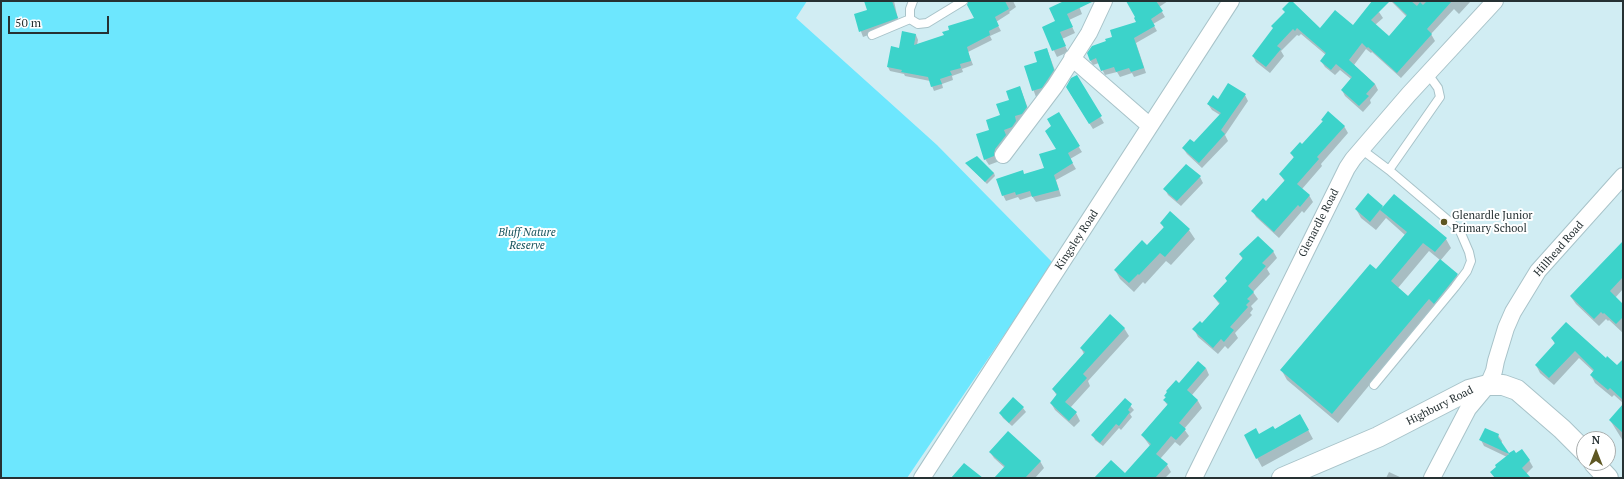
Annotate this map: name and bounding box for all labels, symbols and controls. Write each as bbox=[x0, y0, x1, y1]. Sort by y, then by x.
scale bar bbox=[10, 8, 111, 34]
text: 50 m bbox=[15, 15, 41, 30]
street label: Glenardle Road bbox=[1296, 187, 1342, 259]
street label: Kingsley Road bbox=[1053, 208, 1101, 272]
place label: Glenardle Junior Primary School bbox=[1452, 209, 1533, 235]
marker: Glenardle Junior Primary School bbox=[1439, 217, 1449, 227]
street label: Hillhead Road bbox=[1531, 219, 1587, 279]
park label: Bluff Nature Reserve bbox=[498, 226, 556, 252]
street label: Highbury Road bbox=[1404, 384, 1476, 428]
north arrow bbox=[1576, 431, 1616, 471]
text: N bbox=[1592, 433, 1600, 447]

